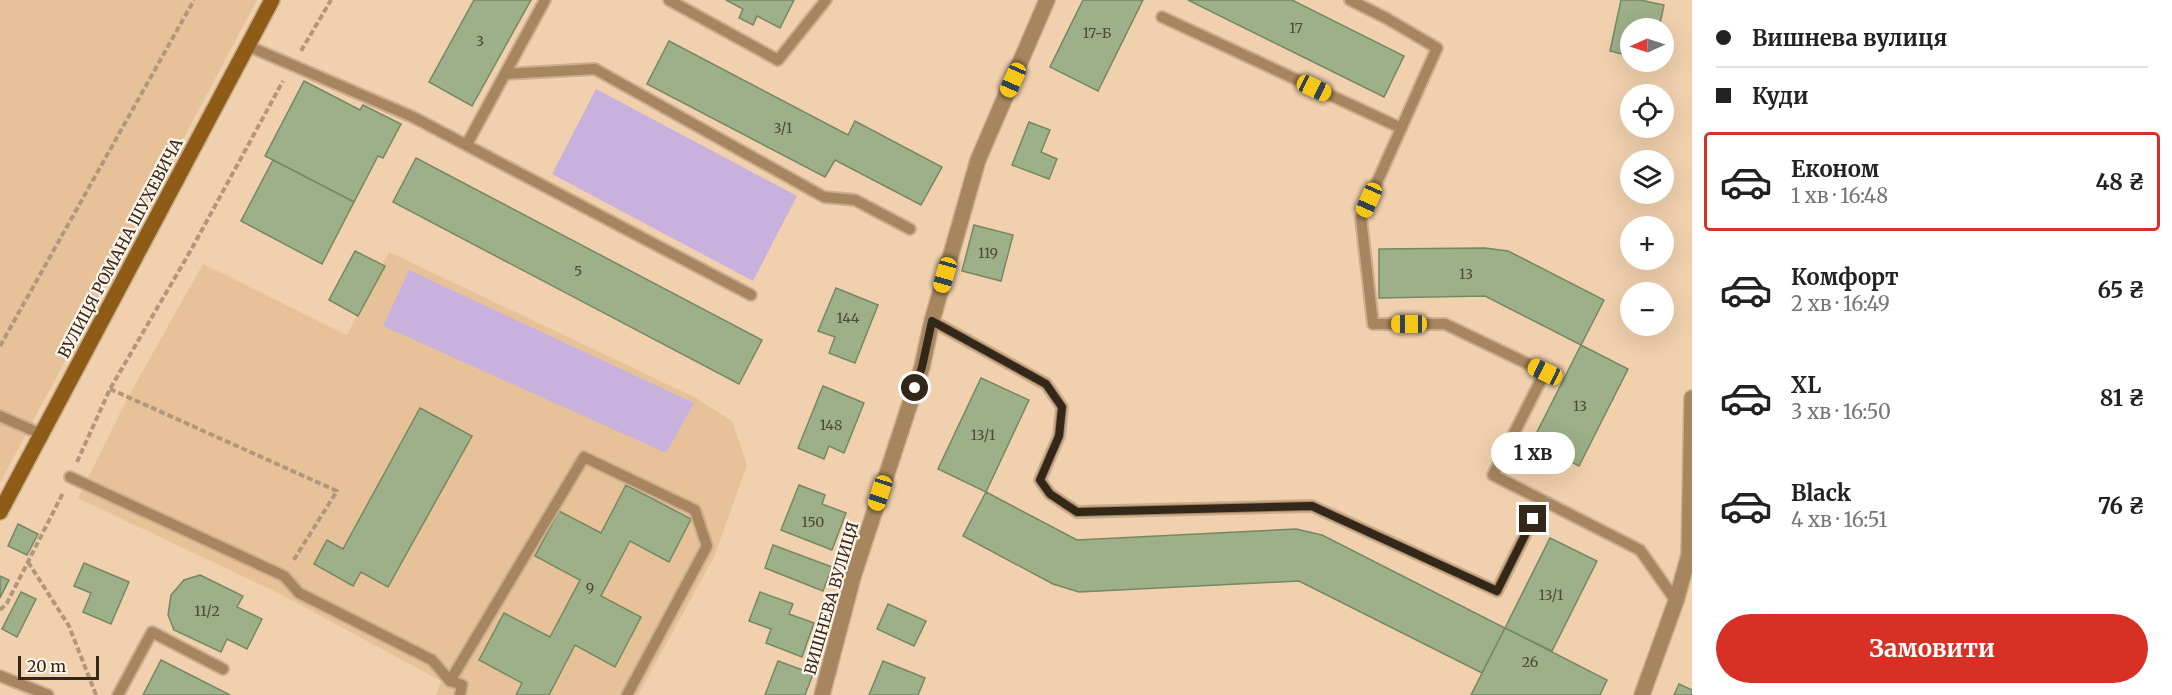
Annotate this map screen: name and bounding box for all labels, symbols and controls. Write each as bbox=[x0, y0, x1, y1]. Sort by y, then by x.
north arrow bbox=[1620, 18, 1674, 72]
map controls bbox=[1620, 18, 1674, 336]
house number: 17 bbox=[1289, 19, 1303, 37]
house number: 17-Б bbox=[1083, 24, 1112, 42]
text: Вишнева вулиця bbox=[1752, 24, 1947, 52]
house number: 3 bbox=[476, 32, 484, 50]
car bbox=[997, 60, 1029, 100]
car bbox=[1294, 72, 1334, 104]
text: Куди bbox=[1752, 82, 1809, 110]
button: locate bbox=[1620, 84, 1674, 138]
house number: 3/1 bbox=[774, 119, 792, 137]
street label: ВУЛИЦЯ РОМАНА ШУХЕВИЧА bbox=[53, 134, 187, 361]
button: layers bbox=[1620, 150, 1674, 204]
icon: car bbox=[1719, 155, 1773, 209]
text: Економ bbox=[1791, 155, 1879, 183]
text: 48 ₴ bbox=[2095, 168, 2145, 196]
car bbox=[1353, 180, 1385, 220]
text: 1 хв · 16:48 bbox=[1791, 183, 1888, 208]
button: + bbox=[1620, 216, 1674, 270]
house number: 119 bbox=[978, 244, 998, 262]
car bbox=[931, 255, 959, 295]
house number: 5 bbox=[574, 262, 582, 280]
icon: car bbox=[1719, 263, 1773, 317]
text: Комфорт bbox=[1791, 263, 1899, 291]
house number: 13 bbox=[1459, 265, 1473, 283]
text: 65 ₴ bbox=[2097, 276, 2145, 304]
button: − bbox=[1620, 282, 1674, 336]
text: 2 хв · 16:49 bbox=[1791, 291, 1890, 316]
house number: 144 bbox=[837, 309, 860, 327]
car bbox=[1391, 315, 1427, 333]
car bbox=[1525, 356, 1565, 388]
icon: car bbox=[1719, 371, 1773, 425]
text: XL bbox=[1791, 371, 1821, 399]
route start bbox=[901, 374, 928, 401]
text: 81 ₴ bbox=[2100, 384, 2145, 412]
house number: 13 bbox=[1573, 397, 1587, 415]
text: 3 хв · 16:50 bbox=[1791, 399, 1891, 424]
house number: 148 bbox=[820, 416, 842, 434]
house number: 13/1 bbox=[971, 426, 995, 444]
callout: 1 хв bbox=[1491, 432, 1575, 474]
text: 1 хв bbox=[1514, 440, 1552, 465]
car bbox=[866, 473, 894, 513]
icon: car bbox=[1719, 479, 1773, 533]
text: Black bbox=[1791, 479, 1851, 507]
text: 76 ₴ bbox=[2098, 492, 2145, 520]
route end bbox=[1519, 505, 1546, 532]
text: 4 хв · 16:51 bbox=[1791, 507, 1887, 532]
house number: 150 bbox=[802, 513, 824, 531]
street label: ВИШНЕВА ВУЛИЦЯ bbox=[800, 519, 862, 677]
house number: 9 bbox=[586, 579, 594, 597]
house number: 13/1 bbox=[1539, 586, 1563, 604]
house number: 11/2 bbox=[194, 602, 220, 620]
button: Замовити bbox=[1716, 614, 2148, 683]
scale bar bbox=[18, 653, 99, 680]
house number: 26 bbox=[1522, 653, 1538, 671]
text: 20 m bbox=[27, 656, 66, 676]

